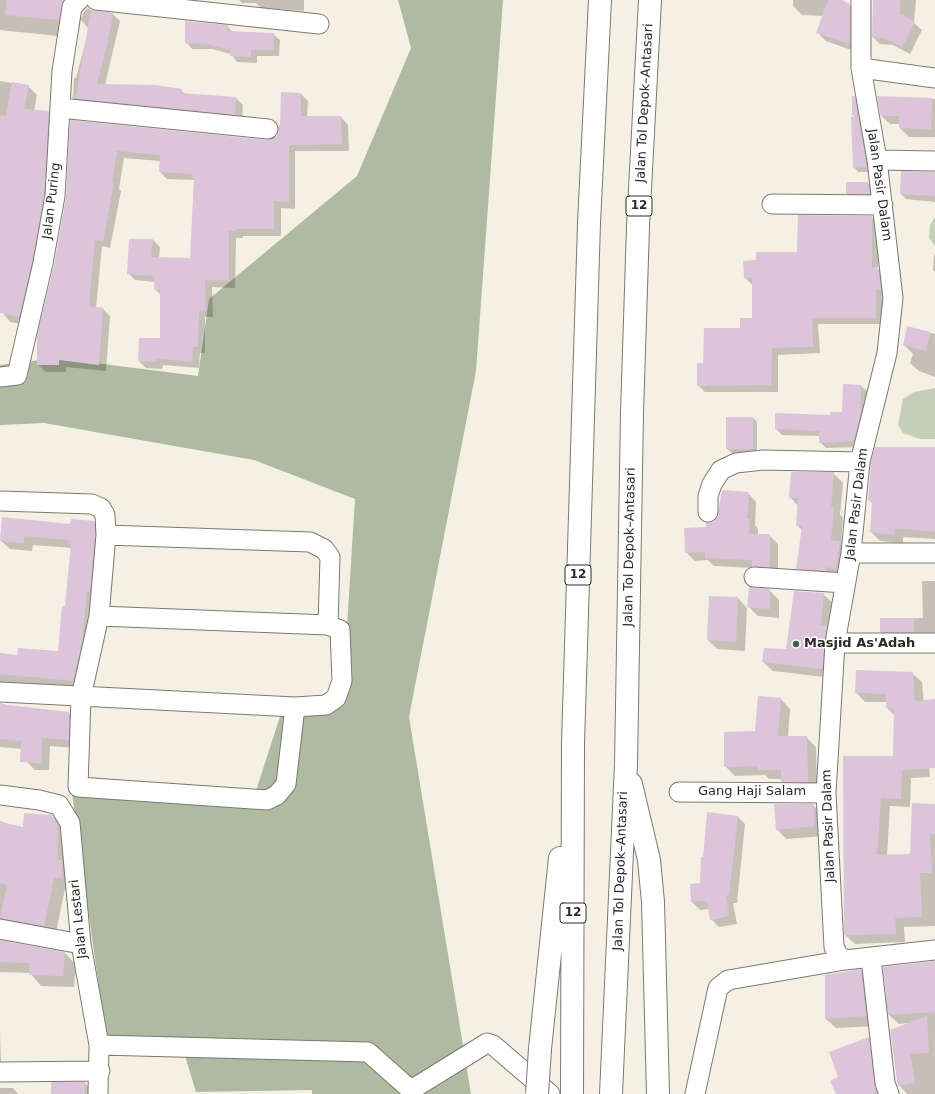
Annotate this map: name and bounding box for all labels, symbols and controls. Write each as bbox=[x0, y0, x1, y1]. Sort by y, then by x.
street label: Jalan Tol Depok–Antasari bbox=[633, 23, 657, 183]
street label: Jalan Pasir Dalam bbox=[863, 128, 895, 242]
street label: Jalan Puring bbox=[40, 162, 64, 240]
road number: 12 bbox=[626, 196, 652, 216]
street label: Jalan Pasir Dalam bbox=[842, 447, 872, 561]
street label: Jalan Tol Depok–Antasari bbox=[621, 467, 639, 627]
road number: 12 bbox=[565, 565, 591, 585]
place label: Masjid As'Adah bbox=[804, 636, 915, 652]
marker: Masjid As'Adah bbox=[791, 639, 801, 649]
street label: Jalan Pasir Dalam bbox=[819, 769, 839, 883]
street label: Gang Haji Salam bbox=[698, 784, 806, 800]
street label: Jalan Tol Depok–Antasari bbox=[610, 791, 632, 951]
street label: Jalan Lestari bbox=[67, 879, 91, 959]
road number: 12 bbox=[560, 903, 586, 923]

